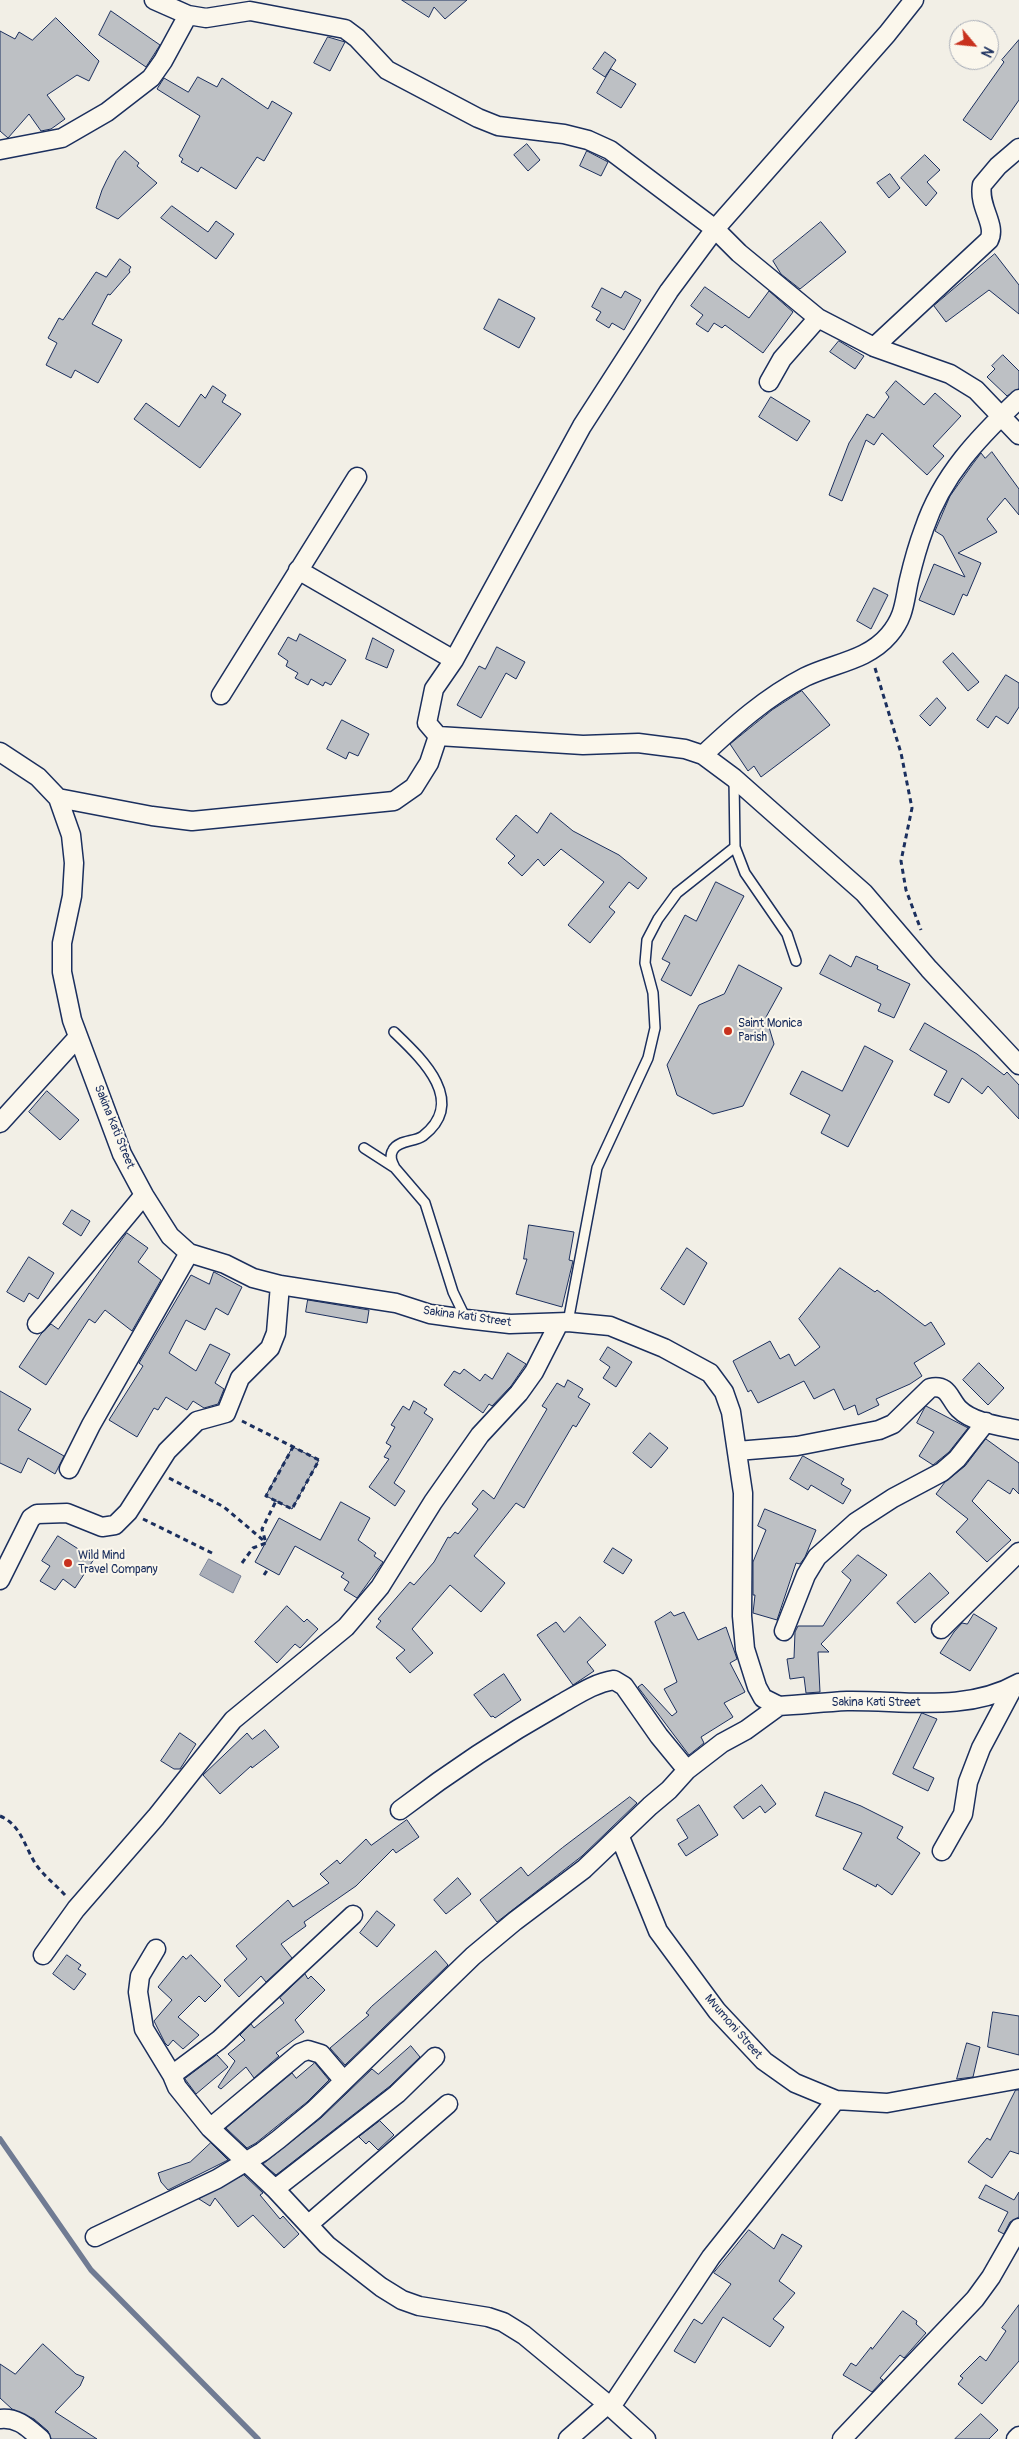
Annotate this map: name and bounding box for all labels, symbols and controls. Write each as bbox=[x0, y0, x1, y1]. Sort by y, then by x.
north arrow bbox=[949, 20, 999, 70]
text: N bbox=[977, 44, 997, 60]
place label: Saint Monica Parish bbox=[738, 1017, 802, 1045]
marker: Saint Monica Parish bbox=[722, 1025, 734, 1037]
street label: Sakina Kati Street bbox=[91, 1083, 137, 1171]
street label: Sakina Kati Street bbox=[422, 1304, 512, 1330]
place label: Wild Mind Travel Company bbox=[78, 1549, 158, 1577]
marker: Wild Mind Travel Company bbox=[62, 1557, 74, 1569]
street label: Sakina Kati Street bbox=[831, 1696, 921, 1710]
street label: Mvumoni Street bbox=[701, 1992, 765, 2062]

